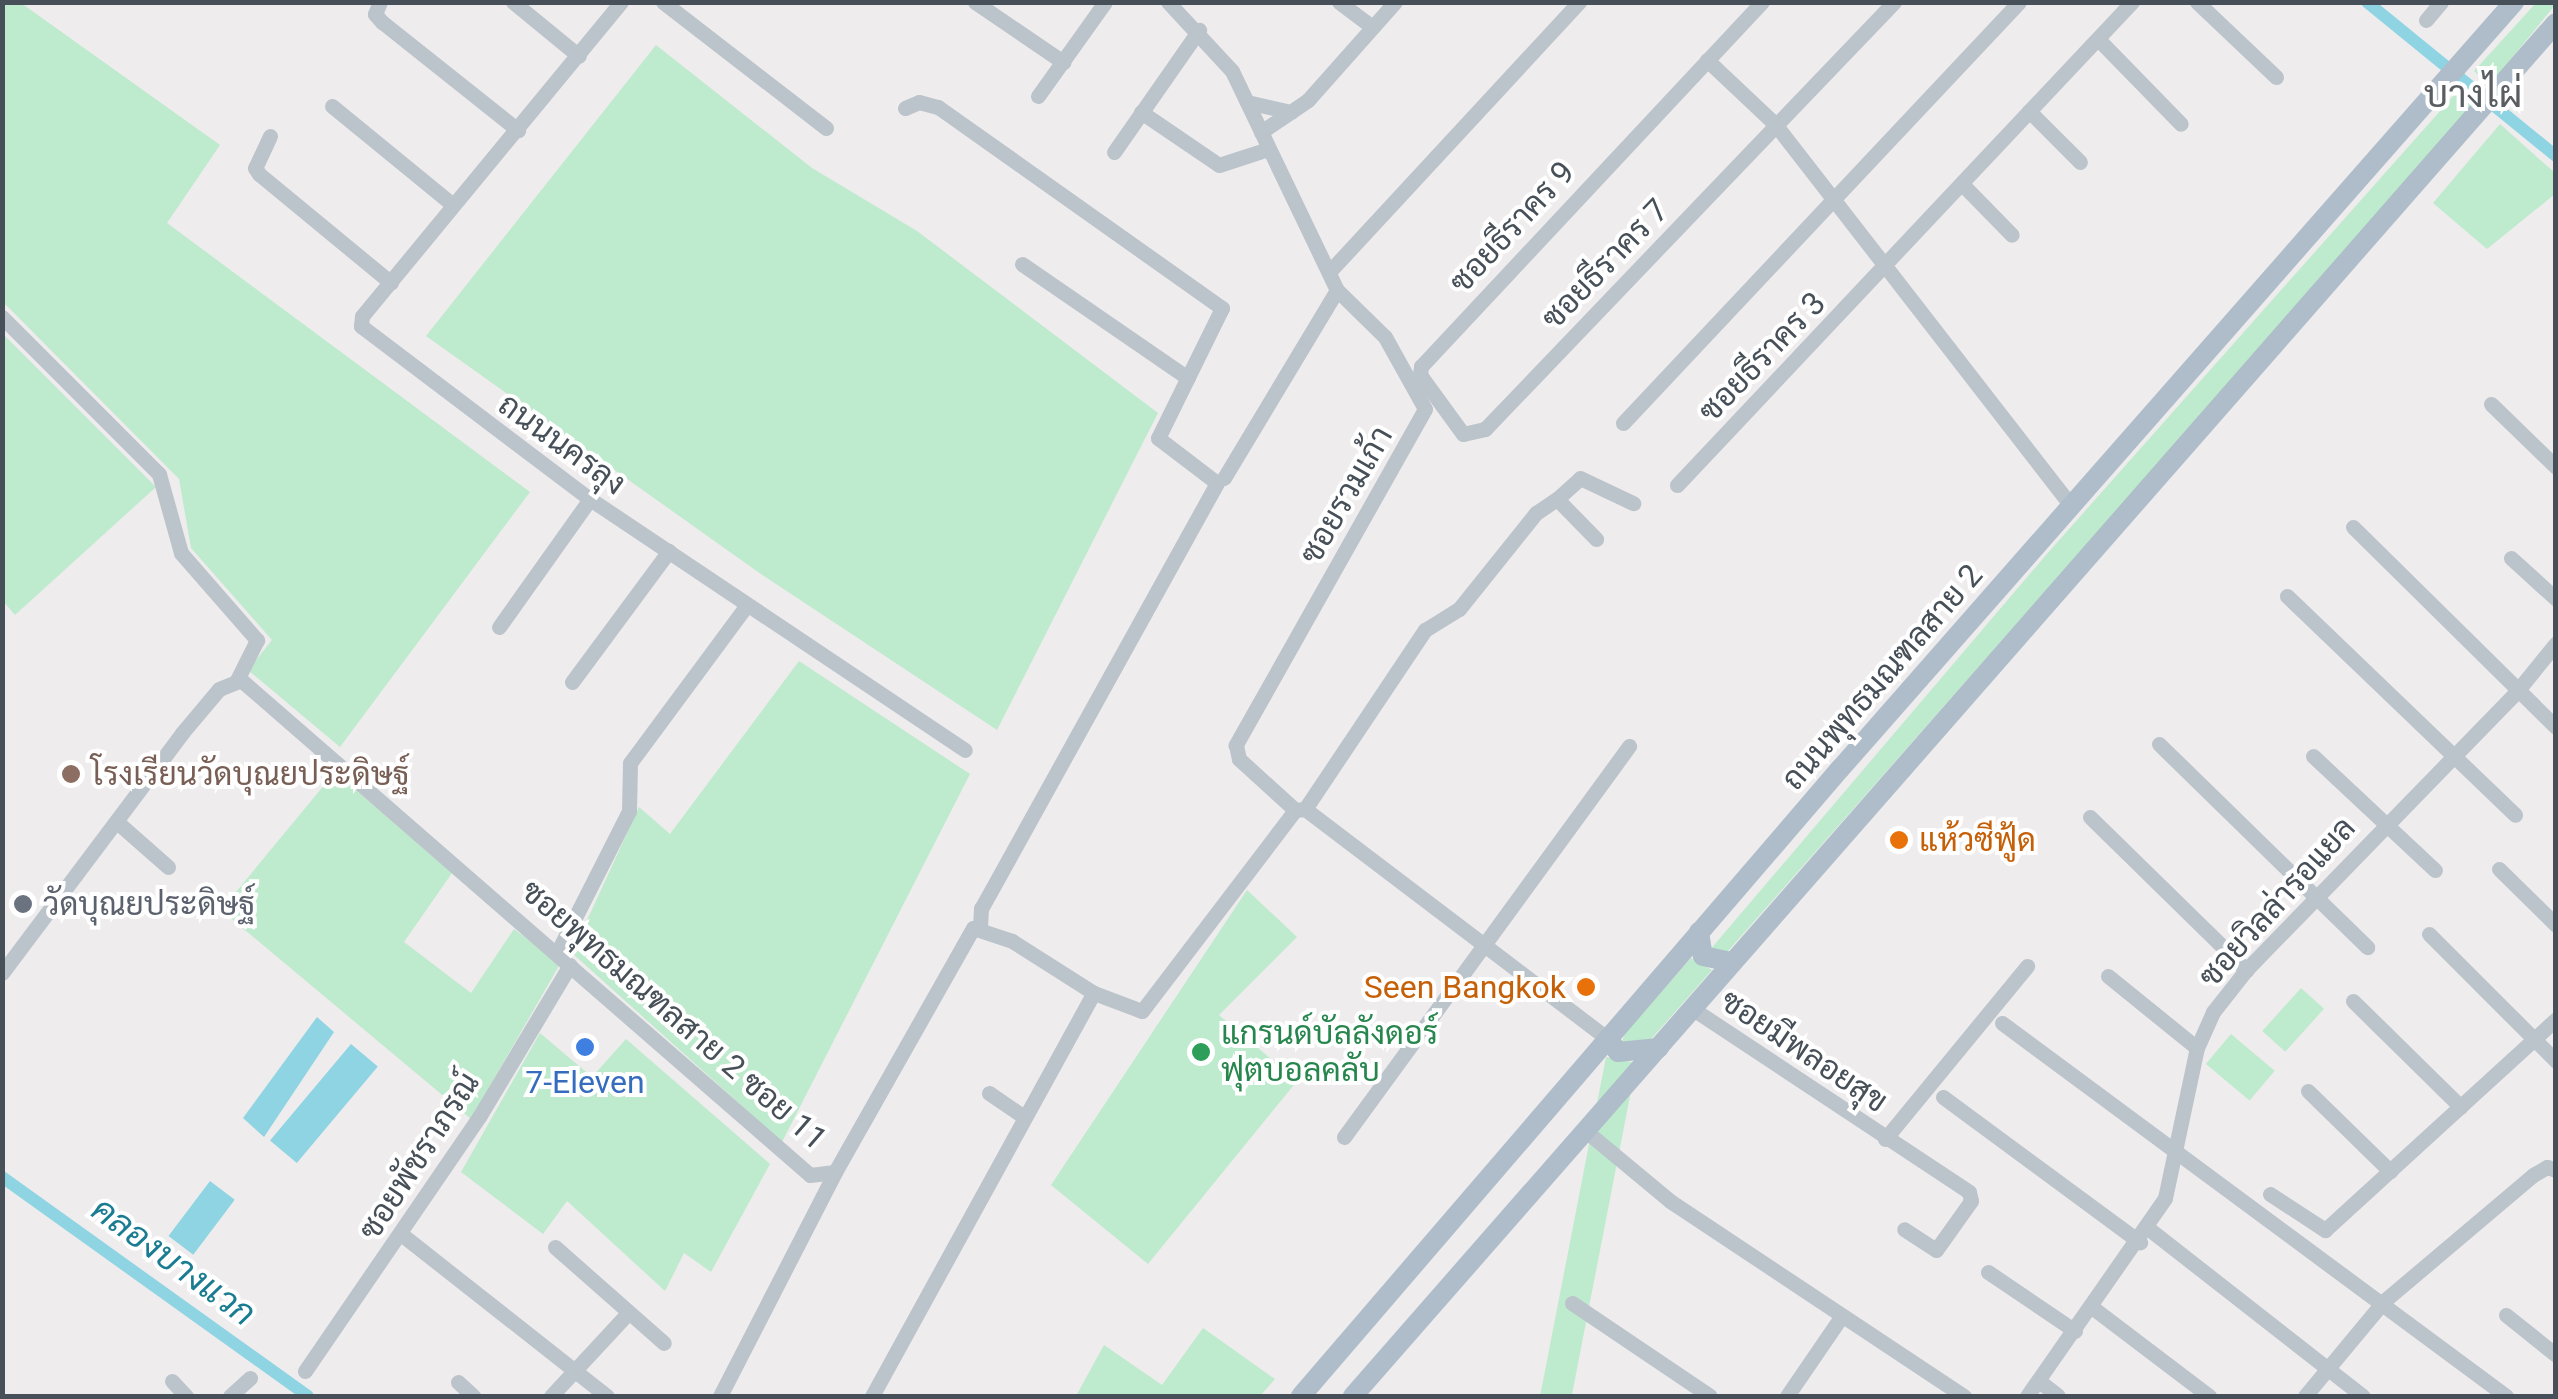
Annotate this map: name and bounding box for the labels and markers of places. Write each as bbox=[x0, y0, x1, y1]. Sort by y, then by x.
place label: โรงเรียนวัดบุณยประดิษฐ์ bbox=[91, 755, 409, 793]
marker: โรงเรียนวัดบุณยประดิษฐ์ bbox=[60, 763, 82, 785]
place label: แห้วซีฟู้ด bbox=[1919, 821, 2036, 859]
marker: แห้วซีฟู้ด bbox=[1888, 829, 1910, 851]
place label: วัดบุณยประดิษฐ์ bbox=[43, 885, 255, 923]
marker: วัดบุณยประดิษฐ์ bbox=[12, 893, 34, 915]
place label: Seen Bangkok bbox=[1364, 968, 1566, 1006]
marker: Seen Bangkok bbox=[1575, 976, 1597, 998]
place label: แกรนด์บัลลังดอร์ ฟุตบอลคลับ bbox=[1221, 1015, 1438, 1090]
marker: 7-Eleven bbox=[574, 1036, 596, 1058]
marker: แกรนด์บัลลังดอร์ ฟุตบอลคลับ bbox=[1190, 1041, 1212, 1063]
place label: 7-Eleven bbox=[525, 1063, 645, 1101]

